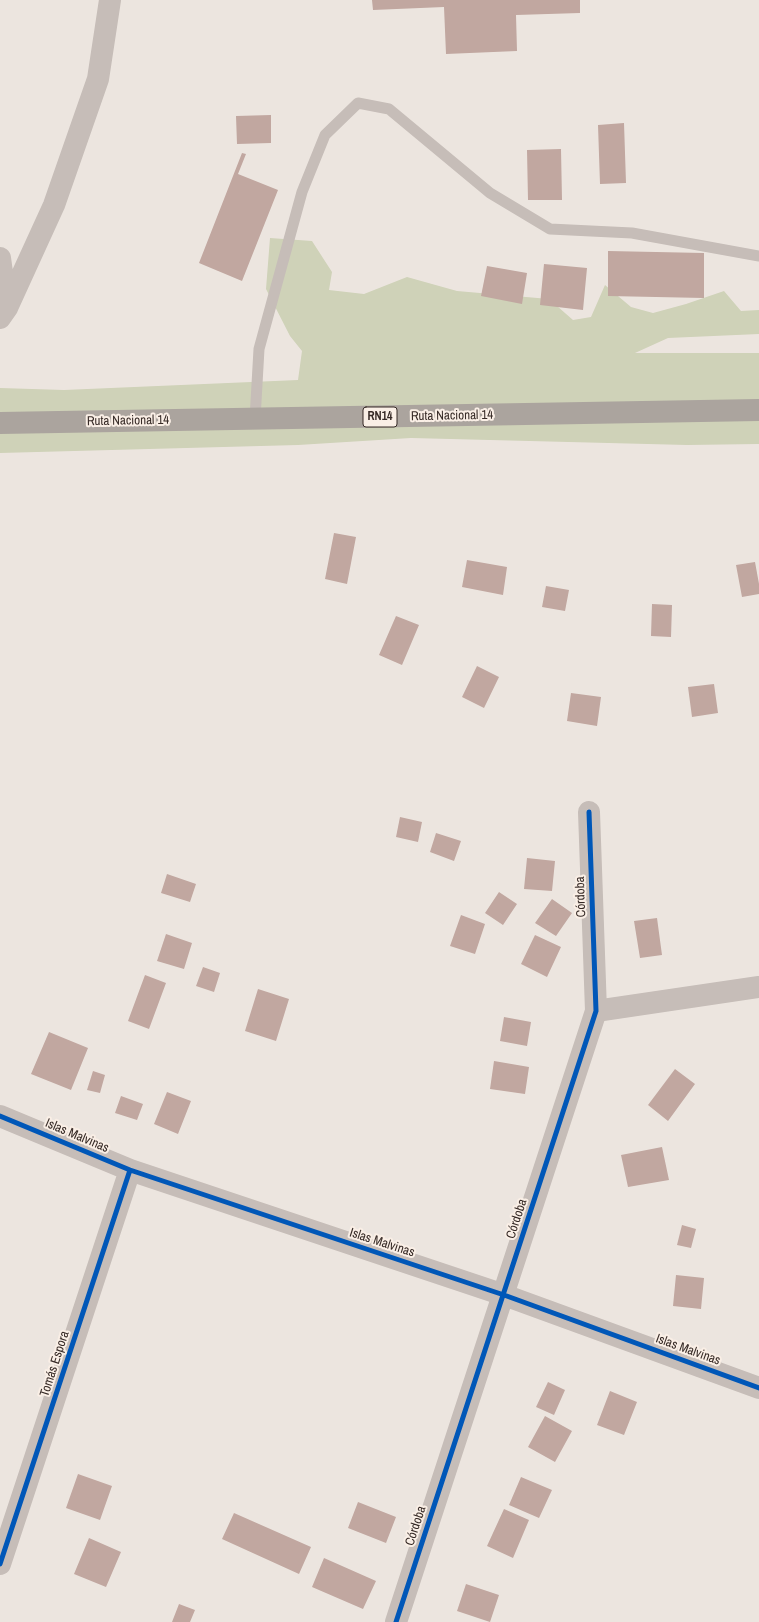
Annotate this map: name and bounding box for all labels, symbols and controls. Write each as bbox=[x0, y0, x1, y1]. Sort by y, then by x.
road number: RN14 bbox=[363, 407, 397, 427]
street label: Ruta Nacional 14 bbox=[411, 407, 493, 425]
street label: Ruta Nacional 14 bbox=[87, 412, 169, 430]
street label: Córdoba bbox=[572, 876, 590, 918]
street label: Islas Malvinas bbox=[43, 1116, 111, 1156]
street label: Córdoba bbox=[503, 1197, 531, 1241]
street label: Islas Malvinas bbox=[347, 1225, 417, 1261]
street label: Tomás Espora bbox=[37, 1329, 73, 1399]
street label: Islas Malvinas bbox=[654, 1331, 722, 1369]
street label: Córdoba bbox=[402, 1504, 430, 1548]

